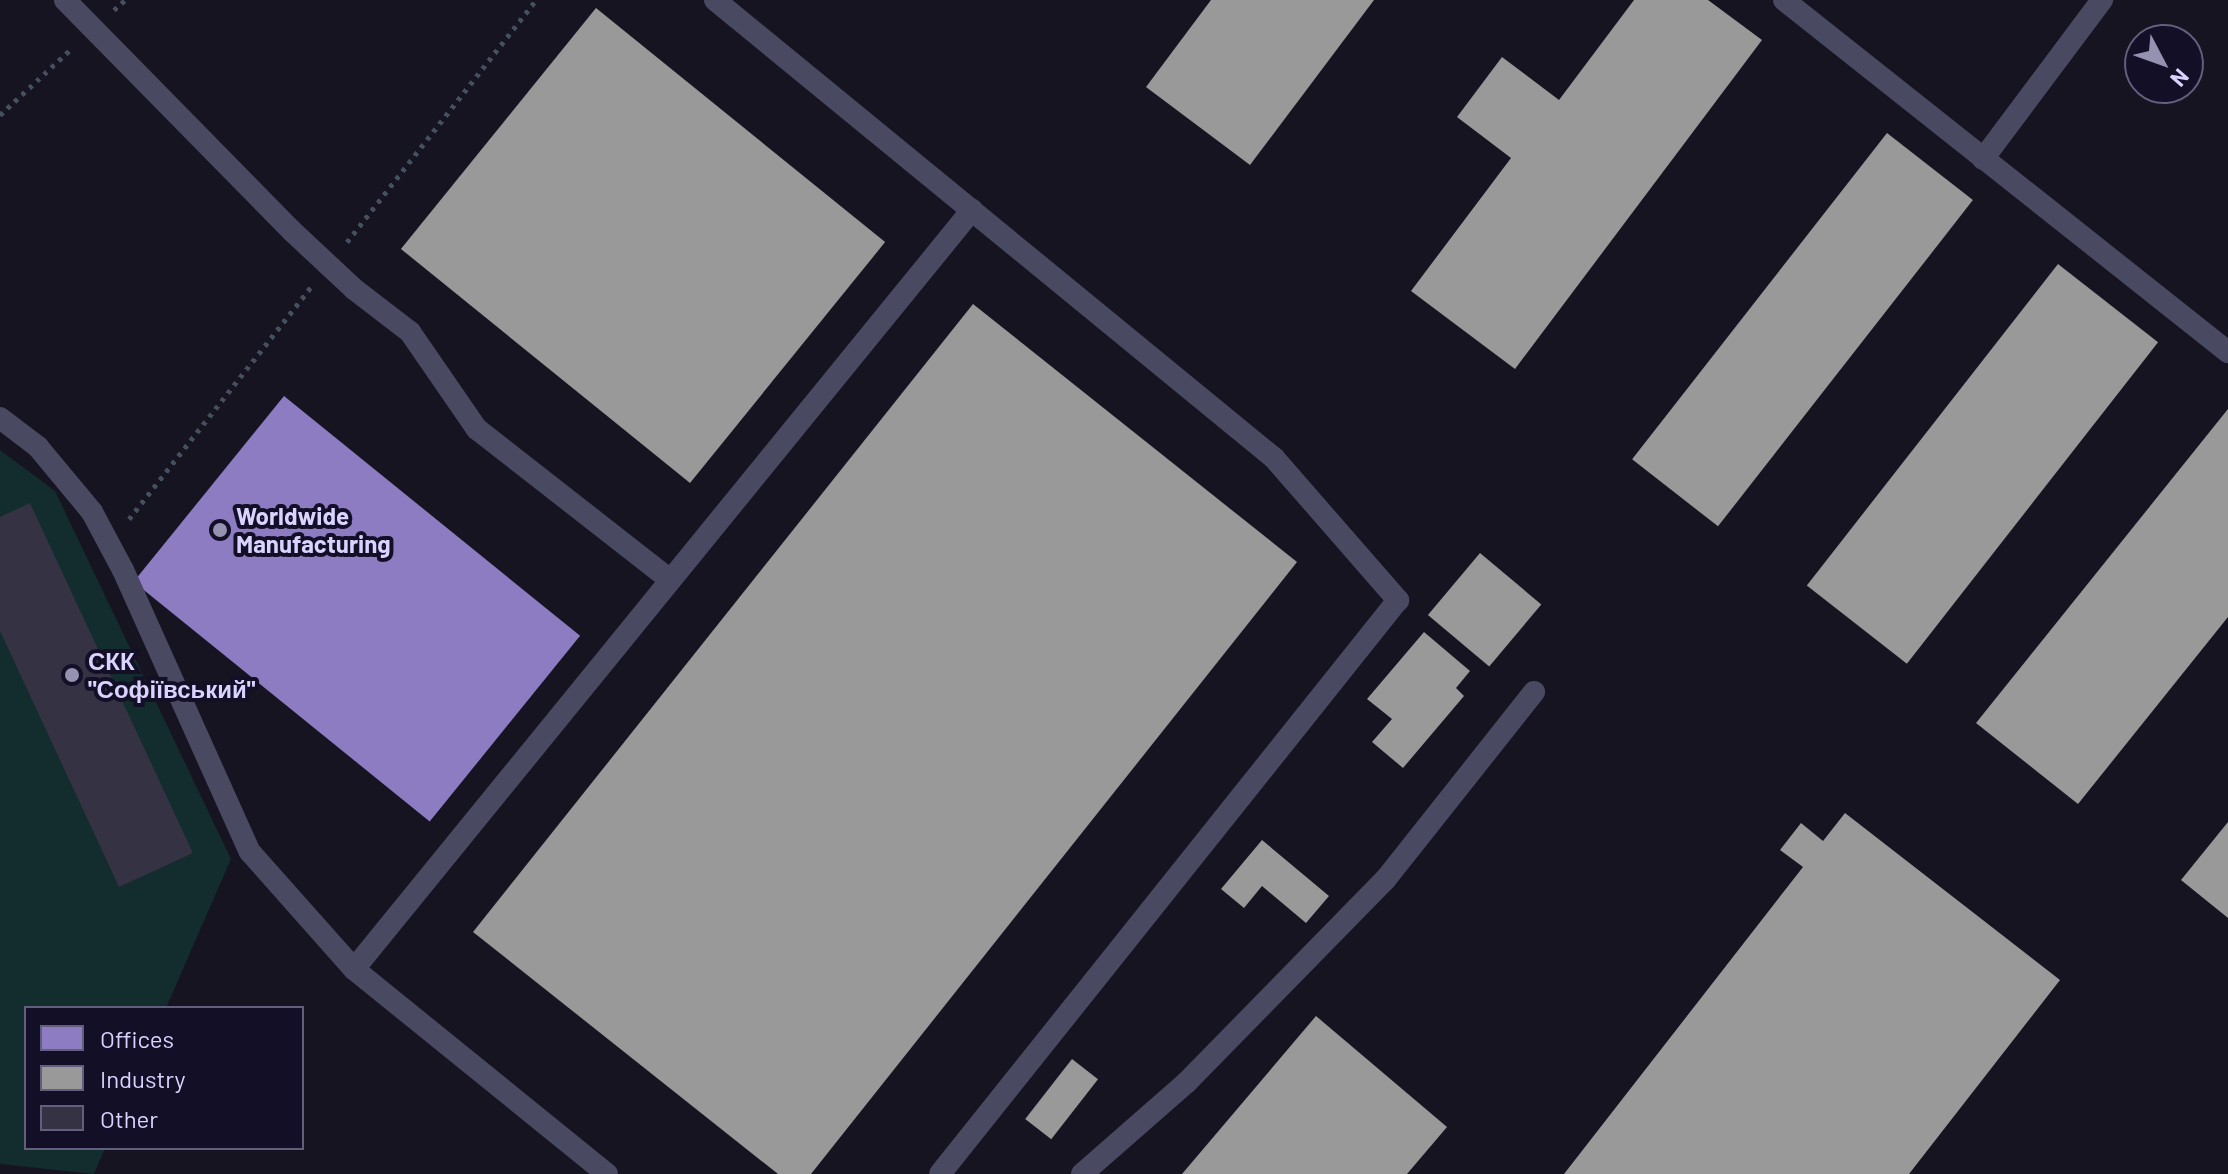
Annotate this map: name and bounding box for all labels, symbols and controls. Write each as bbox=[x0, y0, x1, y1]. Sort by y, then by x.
north arrow bbox=[2124, 24, 2204, 104]
text: N bbox=[2166, 64, 2195, 92]
place label: Worldwide Manufacturing bbox=[236, 502, 391, 558]
marker: Worldwide Manufacturing bbox=[211, 521, 229, 539]
place label: СКК "Софіївський" bbox=[88, 647, 255, 703]
marker: СКК "Софіївський" bbox=[63, 666, 81, 684]
legend bbox=[24, 1006, 304, 1150]
text: Offices bbox=[100, 1024, 174, 1053]
text: Industry bbox=[100, 1064, 186, 1093]
text: Other bbox=[100, 1104, 158, 1133]

